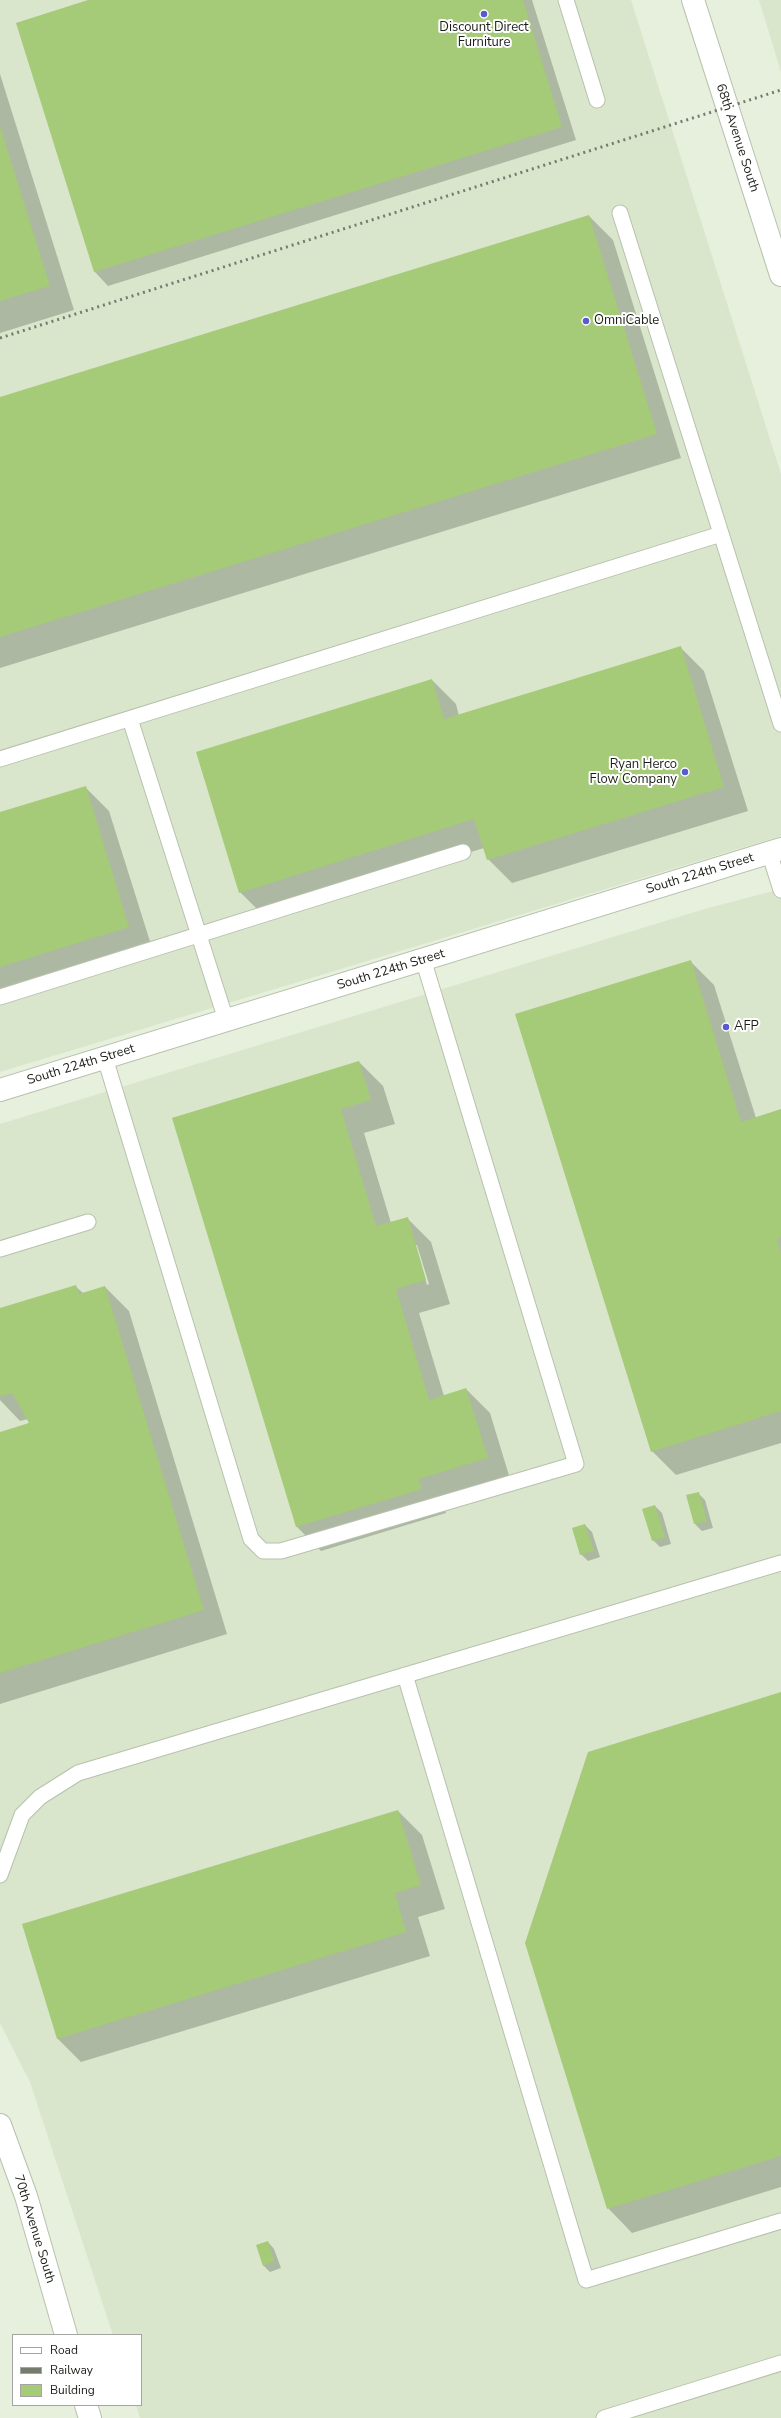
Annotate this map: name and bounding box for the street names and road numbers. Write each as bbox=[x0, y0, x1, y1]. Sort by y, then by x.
street label: 68th Avenue South bbox=[712, 82, 762, 194]
street label: South 224th Street bbox=[644, 850, 756, 898]
street label: South 224th Street bbox=[335, 946, 447, 994]
street label: South 224th Street bbox=[25, 1041, 137, 1089]
street label: 70th Avenue South bbox=[10, 2173, 58, 2285]

